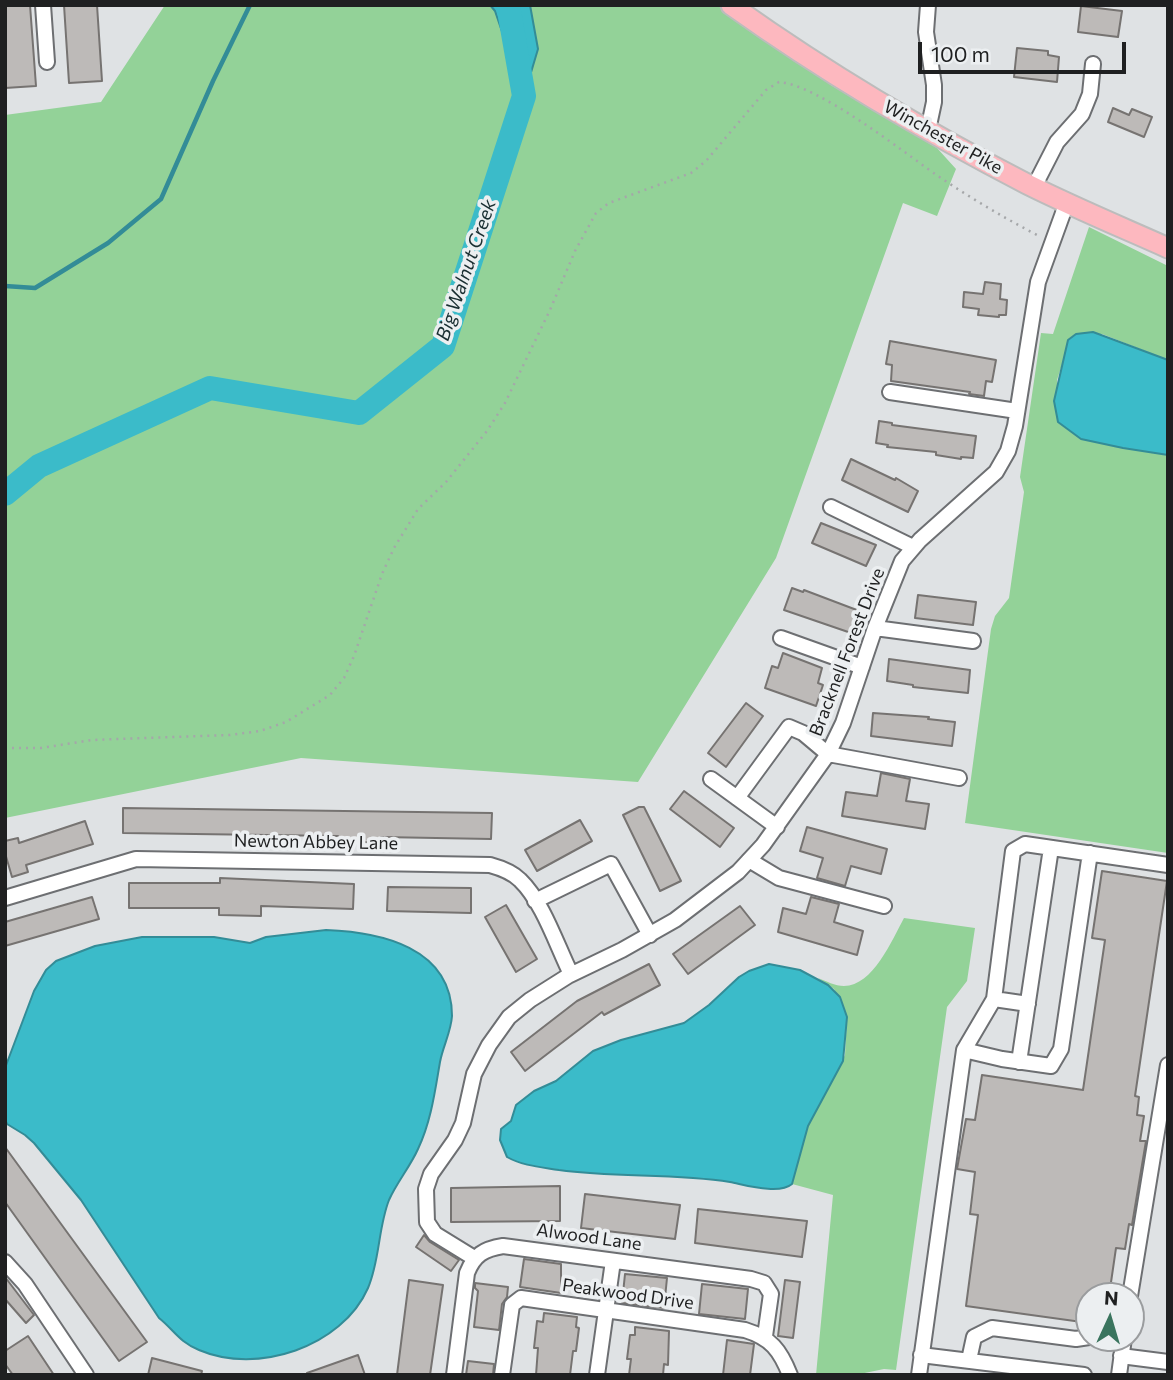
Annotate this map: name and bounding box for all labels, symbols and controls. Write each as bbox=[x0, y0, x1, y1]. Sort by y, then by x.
scale bar bbox=[921, 28, 1129, 72]
text: 100 m bbox=[931, 41, 990, 66]
street label: Winchester Pike bbox=[880, 95, 1006, 179]
water label: Big Walnut Creek bbox=[431, 196, 501, 344]
street label: Bracknell Forest Drive bbox=[805, 565, 889, 739]
street label: Newton Abbey Lane bbox=[234, 830, 398, 854]
street label: Alwood Lane bbox=[535, 1219, 643, 1255]
street label: Peakwood Drive bbox=[561, 1274, 695, 1314]
north arrow bbox=[1075, 1282, 1145, 1352]
text: N bbox=[1103, 1286, 1119, 1310]

